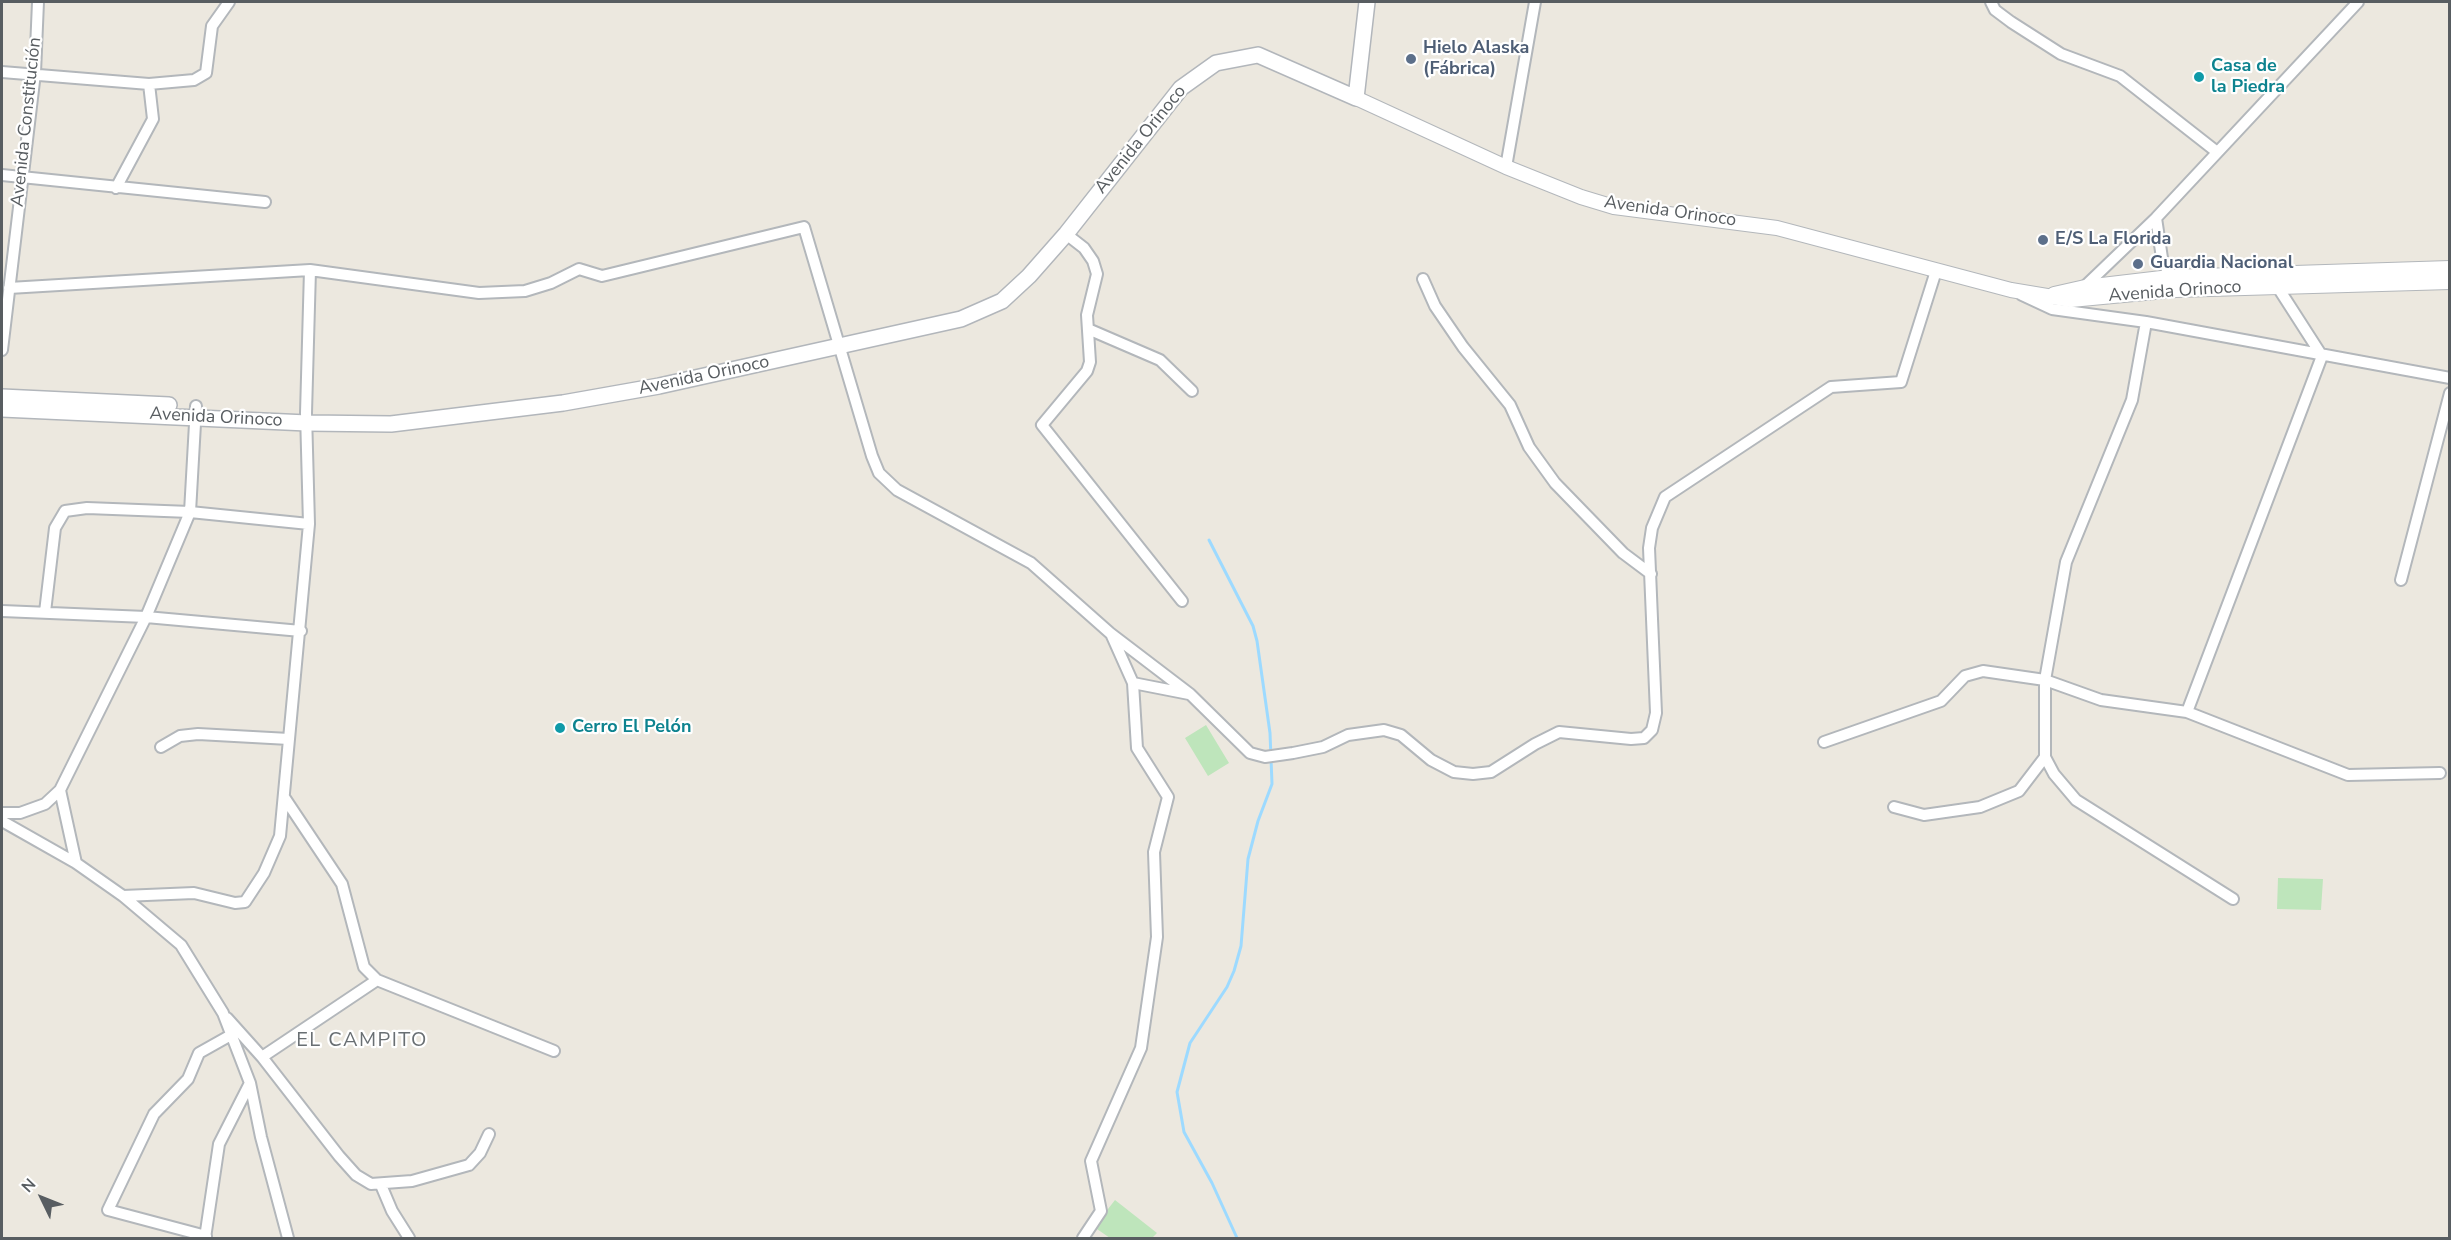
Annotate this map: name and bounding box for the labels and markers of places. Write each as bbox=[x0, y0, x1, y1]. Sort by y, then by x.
place label: Hielo Alaska (Fábrica) bbox=[1423, 38, 1529, 80]
marker: Hielo Alaska (Fábrica) bbox=[1404, 52, 1418, 66]
place label: Casa de la Piedra bbox=[2211, 56, 2285, 98]
marker: Casa de la Piedra bbox=[2192, 70, 2206, 84]
place label: E/S La Florida bbox=[2055, 229, 2171, 251]
marker: E/S La Florida bbox=[2036, 233, 2050, 247]
place label: Guardia Nacional bbox=[2150, 253, 2293, 275]
marker: Guardia Nacional bbox=[2131, 257, 2145, 271]
place label: Cerro El Pelón bbox=[572, 717, 691, 739]
marker: Cerro El Pelón bbox=[553, 721, 567, 735]

